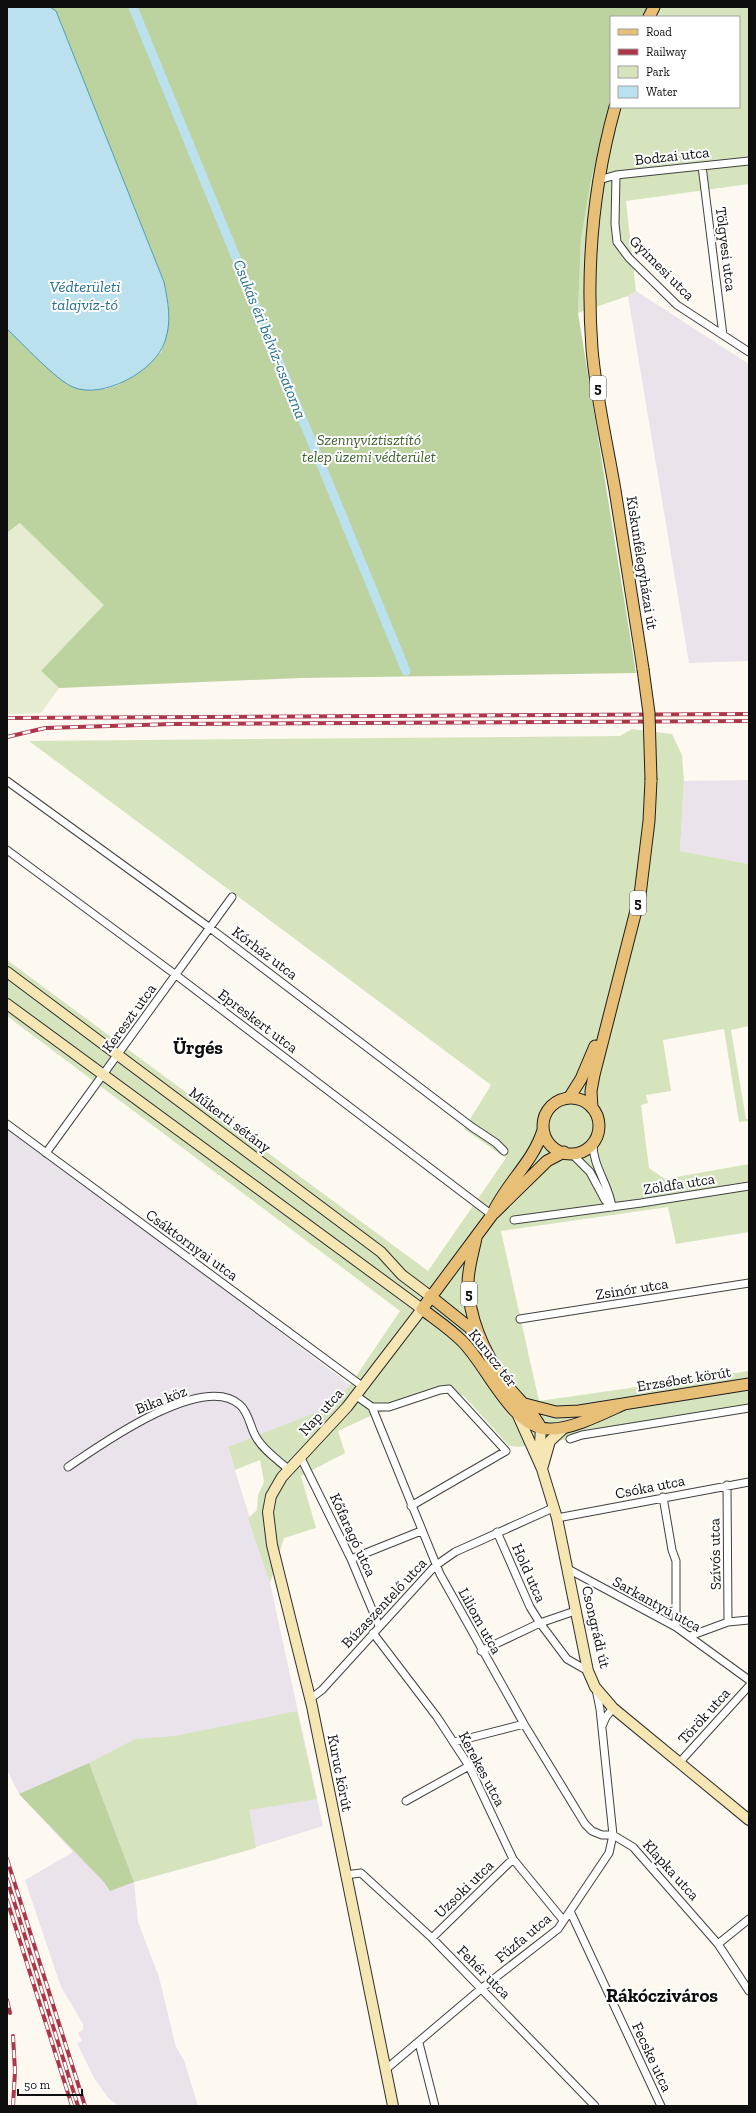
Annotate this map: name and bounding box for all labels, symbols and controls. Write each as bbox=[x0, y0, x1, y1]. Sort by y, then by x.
legend bbox=[610, 16, 740, 108]
text: Road bbox=[646, 25, 672, 39]
text: Railway bbox=[646, 45, 687, 59]
text: Park bbox=[646, 65, 671, 79]
text: Water bbox=[646, 85, 678, 99]
street label: Bodzai utca bbox=[634, 143, 710, 169]
street label: Tölgyesi utca bbox=[712, 206, 740, 292]
street label: Gyimesi utca bbox=[626, 232, 698, 304]
water label: Csukás éri belvíz-csatorna bbox=[229, 257, 311, 421]
water label: Védterületi talajvíz-tó bbox=[50, 277, 120, 314]
road number: 5 bbox=[590, 376, 606, 400]
park label: Szennyvíztisztító telep üzemi védterület bbox=[302, 431, 436, 466]
street label: Kiskunfélegyházai út bbox=[623, 495, 662, 632]
road number: 5 bbox=[630, 891, 646, 915]
street label: Kórház utca bbox=[229, 923, 301, 983]
street label: Kereszt utca bbox=[98, 980, 160, 1056]
street label: Epreskert utca bbox=[215, 985, 301, 1057]
district label: Ürgés bbox=[173, 1036, 223, 1059]
street label: Műkerti sétány bbox=[186, 1083, 275, 1157]
street label: Zöldfa utca bbox=[642, 1169, 716, 1199]
street label: Csáktornyai utca bbox=[142, 1205, 242, 1285]
street label: Zsinór utca bbox=[594, 1274, 670, 1304]
road number: 5 bbox=[461, 1282, 477, 1306]
street label: Kurucz tér bbox=[465, 1325, 521, 1391]
street label: Erzsébet körút bbox=[636, 1363, 733, 1395]
street label: Bika köz bbox=[133, 1382, 189, 1418]
street label: Nap utca bbox=[295, 1385, 347, 1439]
street label: Csóka utca bbox=[614, 1471, 686, 1503]
street label: Kőfaragó utca bbox=[326, 1490, 380, 1580]
street label: Szívós utca bbox=[705, 1518, 725, 1590]
street label: Hold utca bbox=[508, 1541, 550, 1605]
street label: Búzaszentelő utca bbox=[338, 1554, 430, 1652]
street label: Sarkantyú utca bbox=[610, 1572, 704, 1636]
street label: Csongrádi út bbox=[578, 1584, 614, 1670]
street label: Liliom utca bbox=[454, 1585, 506, 1657]
street label: Török utca bbox=[674, 1684, 734, 1748]
street label: Kerekes utca bbox=[455, 1728, 509, 1810]
street label: Kuruc körút bbox=[324, 1733, 356, 1814]
street label: Klapka utca bbox=[639, 1836, 703, 1904]
street label: Uzsoki utca bbox=[431, 1856, 497, 1922]
street label: Fűzfa utca bbox=[491, 1909, 555, 1967]
street label: Fehér utca bbox=[454, 1942, 514, 2002]
district label: Rákócziváros bbox=[606, 1984, 718, 2007]
street label: Fecske utca bbox=[628, 2019, 676, 2095]
scale bar bbox=[18, 2071, 82, 2097]
text: 50 m bbox=[24, 2078, 51, 2092]

